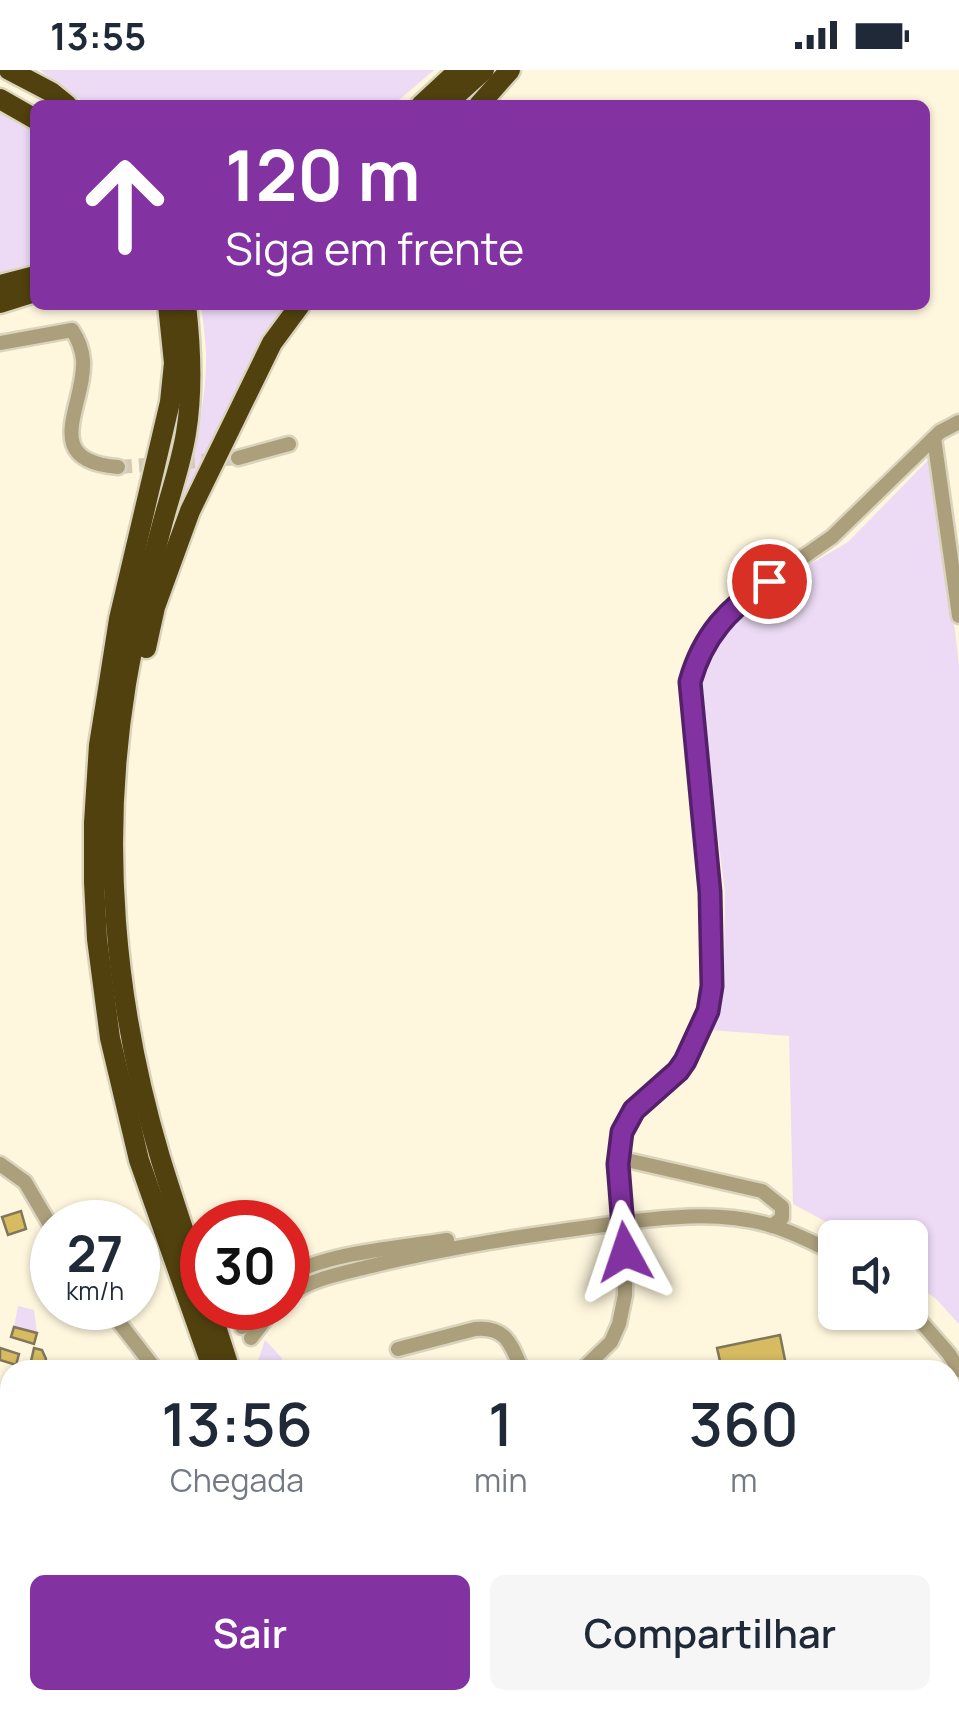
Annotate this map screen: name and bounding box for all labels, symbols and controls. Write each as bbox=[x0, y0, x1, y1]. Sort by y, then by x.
text: 13:55 bbox=[50, 9, 146, 61]
text: 120 m bbox=[225, 126, 420, 222]
icon: ahead bbox=[60, 140, 190, 270]
text: Siga em frente bbox=[225, 217, 524, 279]
pin bbox=[727, 539, 812, 624]
icon: arrive bbox=[742, 554, 797, 609]
speed limit sign: 30 bbox=[180, 1200, 310, 1330]
position arrow bbox=[573, 1200, 677, 1304]
text: 27 bbox=[67, 1219, 123, 1287]
map controls bbox=[818, 1220, 928, 1330]
button: sound bbox=[818, 1220, 928, 1330]
text: km/h bbox=[66, 1273, 124, 1308]
text: 13:56 bbox=[161, 1382, 313, 1464]
text: 1 bbox=[488, 1382, 513, 1464]
text: 360 bbox=[689, 1382, 799, 1464]
text: Chegada bbox=[170, 1458, 304, 1502]
text: min bbox=[474, 1458, 528, 1502]
text: m bbox=[730, 1458, 757, 1502]
button: Sair bbox=[30, 1575, 470, 1690]
button: Compartilhar bbox=[490, 1575, 930, 1690]

